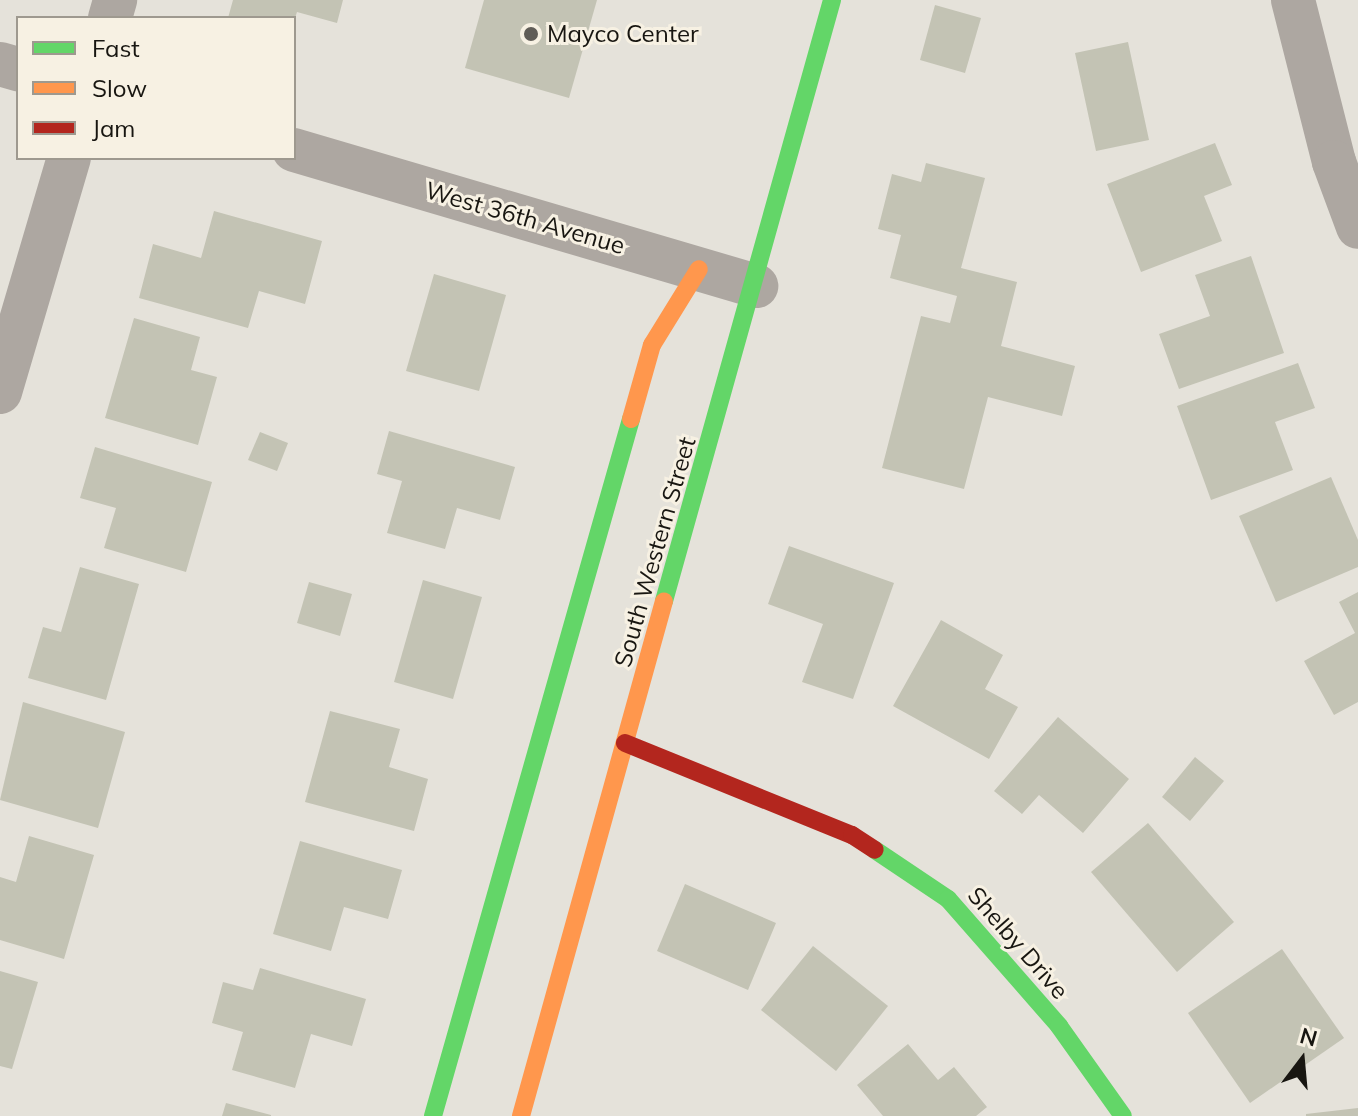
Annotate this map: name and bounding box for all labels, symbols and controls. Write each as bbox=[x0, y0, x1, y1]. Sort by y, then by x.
legend bbox=[16, 16, 296, 160]
place label: Mayco Center bbox=[547, 20, 699, 48]
marker: Mayco Center bbox=[522, 25, 540, 43]
text: Fast bbox=[92, 33, 140, 63]
text: Slow bbox=[92, 73, 147, 103]
text: Jam bbox=[92, 113, 135, 143]
street label: West 36th Avenue bbox=[422, 176, 628, 260]
street label: South Western Street bbox=[608, 434, 702, 670]
street label: Shelby Drive bbox=[962, 881, 1074, 1005]
north arrow bbox=[1262, 1020, 1342, 1100]
text: N bbox=[1297, 1021, 1320, 1053]

